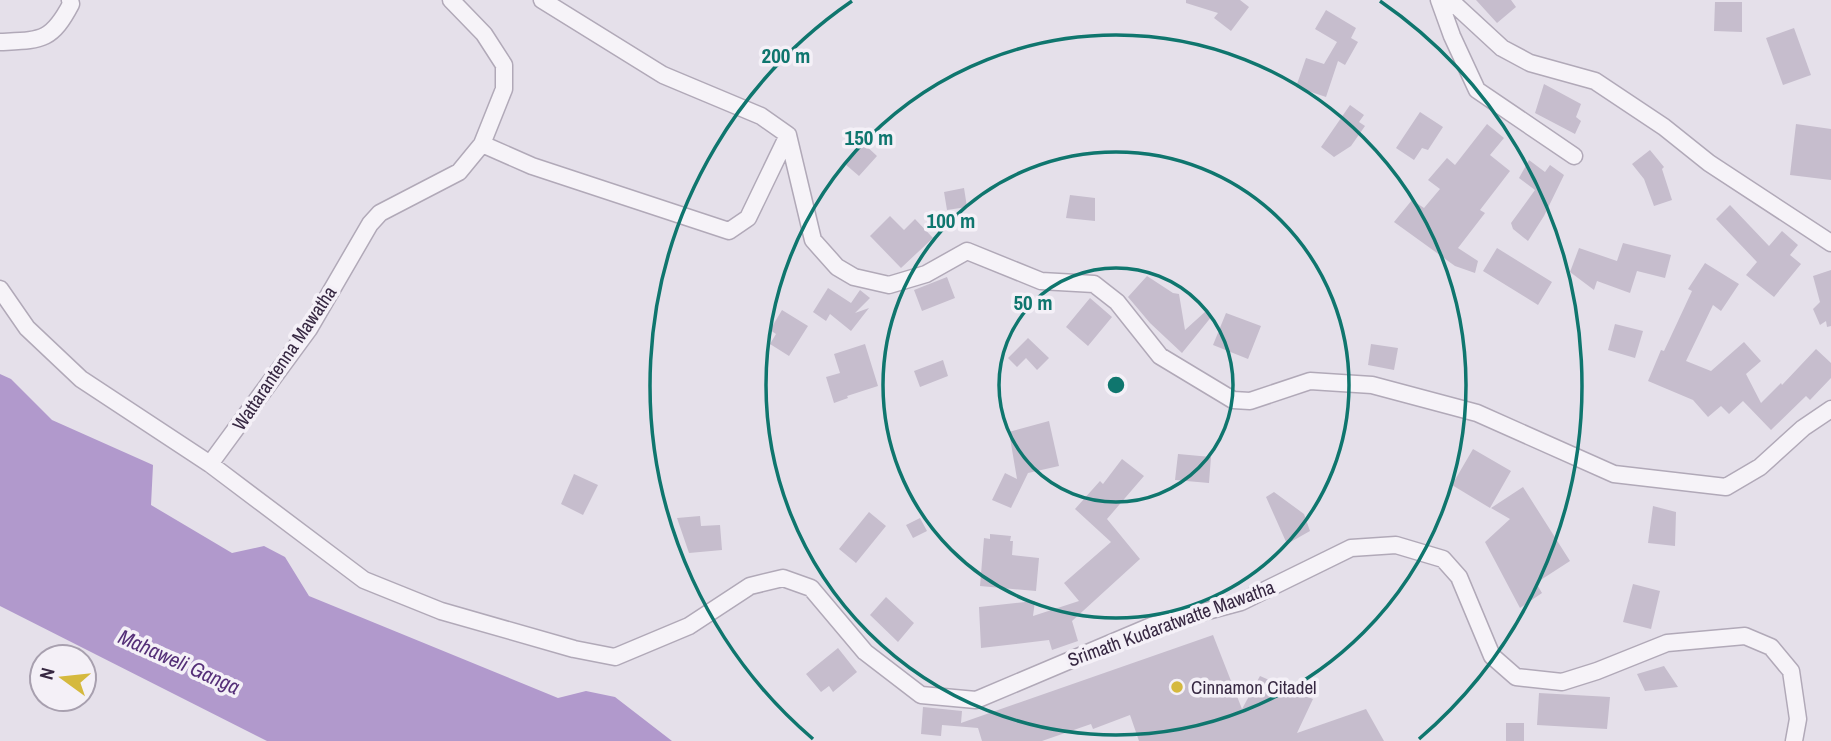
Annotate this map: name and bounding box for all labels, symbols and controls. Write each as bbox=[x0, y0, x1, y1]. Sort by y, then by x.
text: 200 m bbox=[762, 41, 810, 70]
text: 150 m bbox=[845, 123, 893, 152]
text: 100 m bbox=[927, 206, 975, 235]
street label: Wattarantenna Mawatha bbox=[226, 280, 342, 435]
text: 50 m bbox=[1013, 288, 1053, 317]
centre of rings bbox=[1104, 373, 1128, 397]
street label: Srimath Kudaratwatte Mawatha bbox=[1064, 573, 1278, 673]
water label: Mahaweli Ganga bbox=[114, 622, 245, 701]
north arrow bbox=[28, 643, 98, 713]
text: N bbox=[33, 665, 61, 682]
place label: Cinnamon Citadel bbox=[1191, 674, 1317, 700]
marker: Cinnamon Citadel bbox=[1169, 679, 1185, 695]

